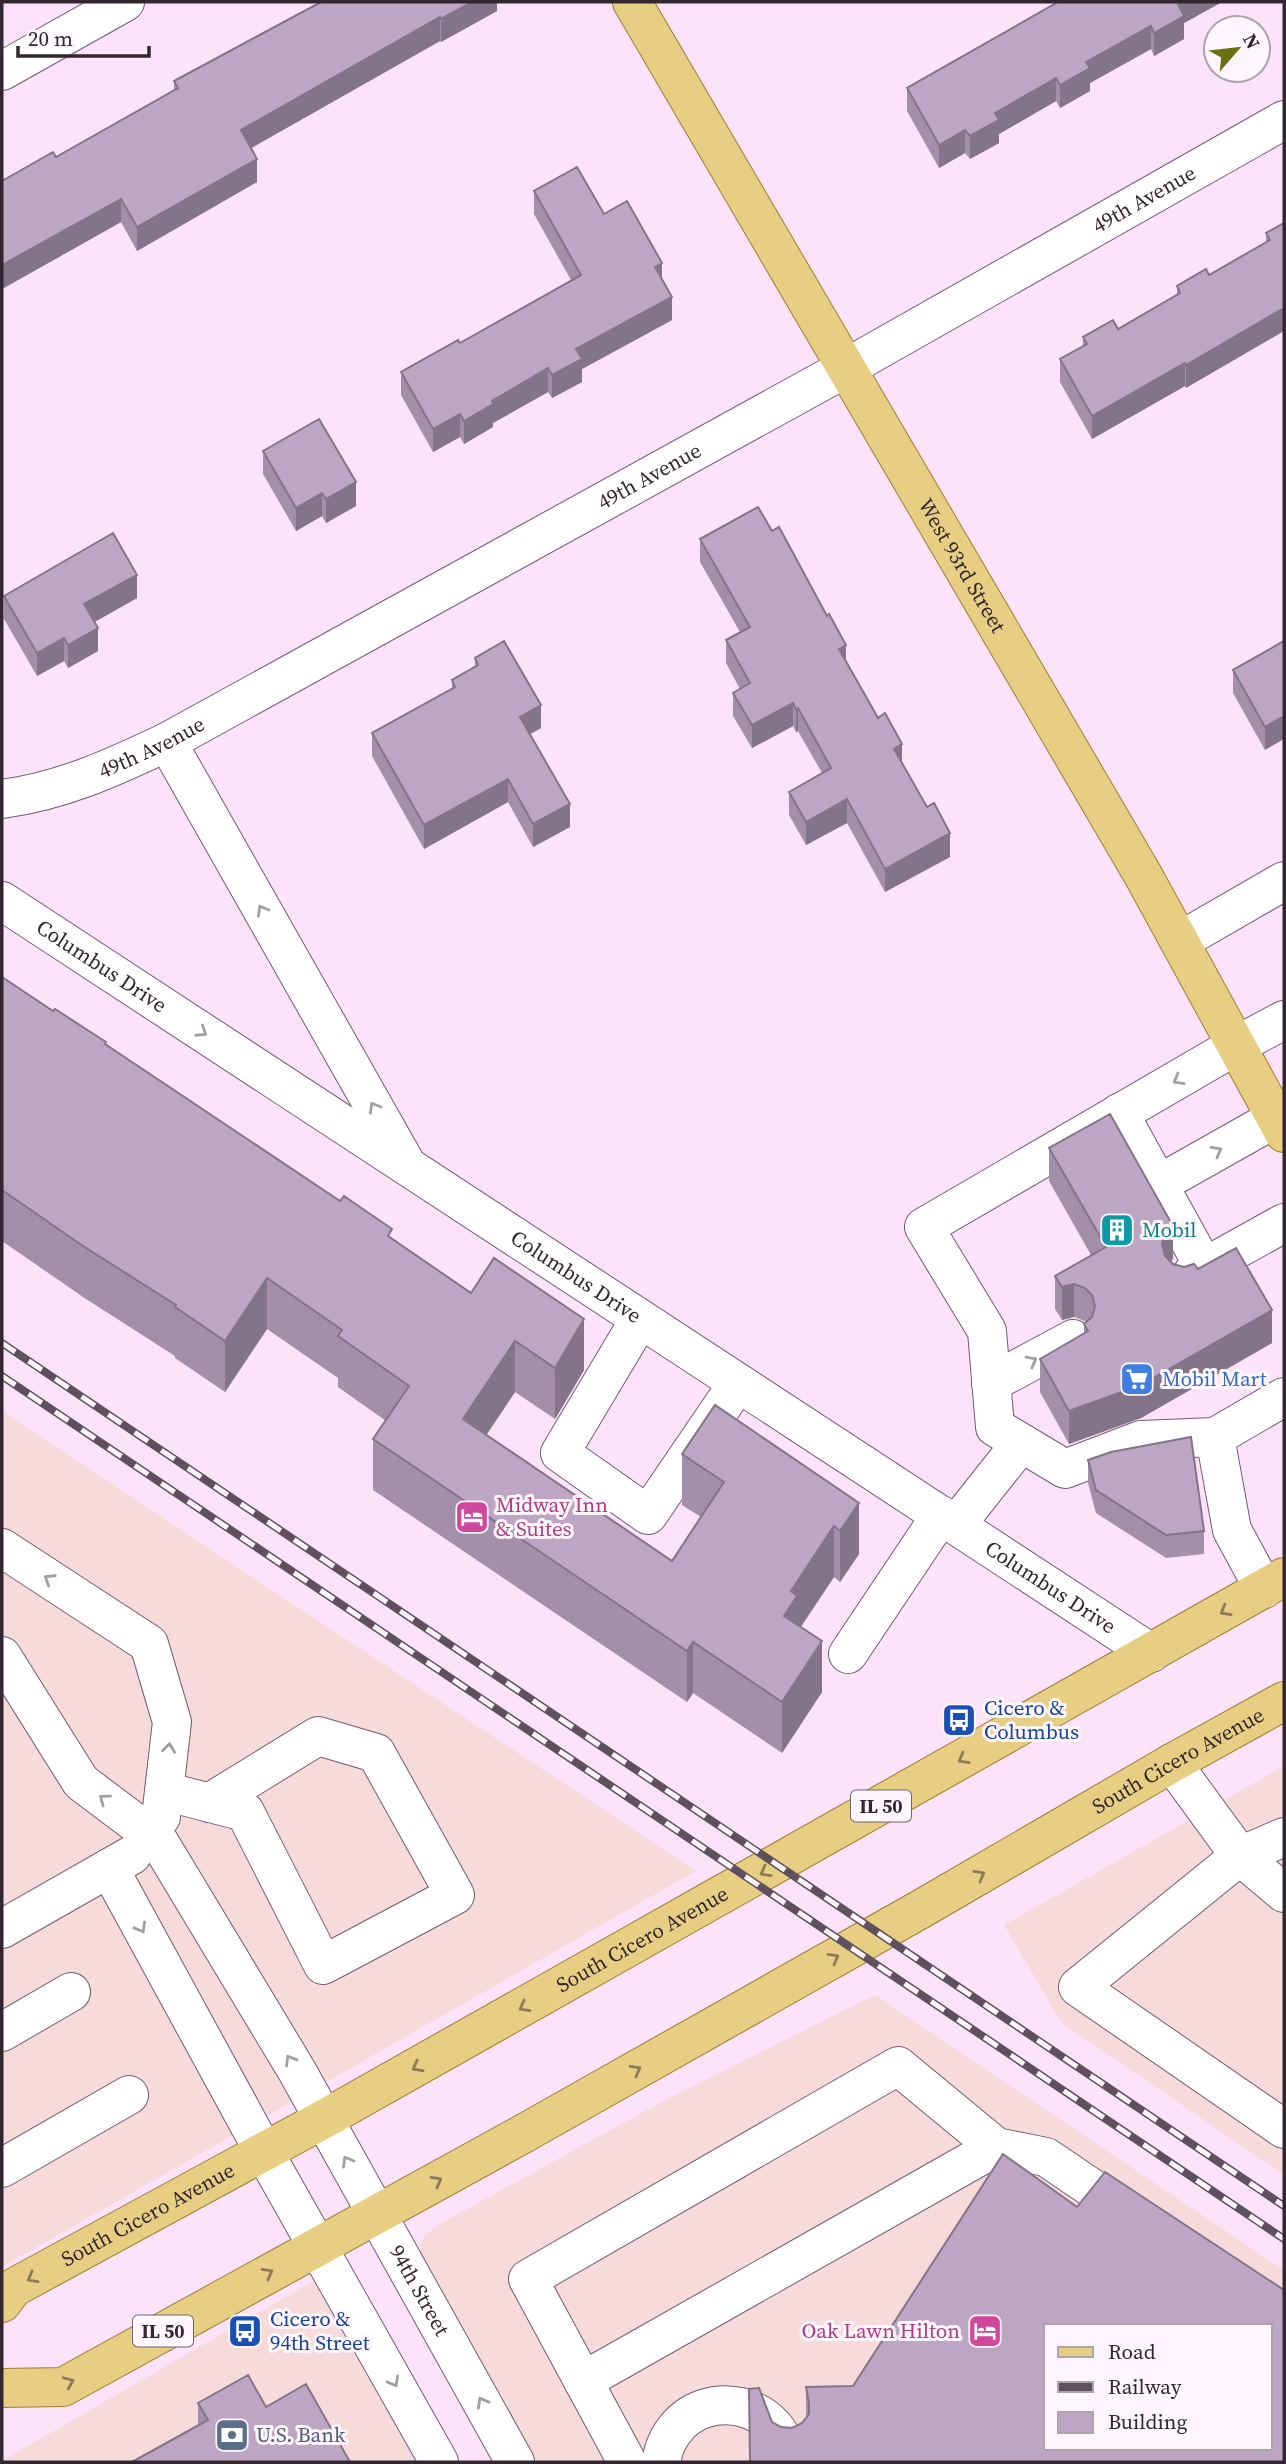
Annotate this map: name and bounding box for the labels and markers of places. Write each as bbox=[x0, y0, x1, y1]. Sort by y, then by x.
building icon: Mobil bbox=[1098, 1211, 1136, 1249]
place label: Mobil bbox=[1142, 1215, 1196, 1244]
supermarket icon: Mobil Mart bbox=[1118, 1360, 1156, 1398]
place label: Mobil Mart bbox=[1162, 1364, 1267, 1393]
place label: Midway Inn & Suites bbox=[496, 1490, 608, 1543]
hotel icon: Midway Inn & Suites bbox=[453, 1498, 491, 1536]
place label: Cicero & Columbus bbox=[984, 1693, 1079, 1746]
bus stop icon: Cicero & Columbus bbox=[940, 1701, 978, 1739]
place label: Cicero & 94th Street bbox=[270, 2304, 370, 2357]
bus stop icon: Cicero & 94th Street bbox=[226, 2312, 264, 2350]
hotel icon: Oak Lawn Hilton bbox=[966, 2312, 1004, 2350]
place label: Oak Lawn Hilton bbox=[801, 2316, 960, 2345]
bank icon: U.S. Bank bbox=[213, 2416, 251, 2454]
place label: U.S. Bank bbox=[256, 2420, 346, 2449]

